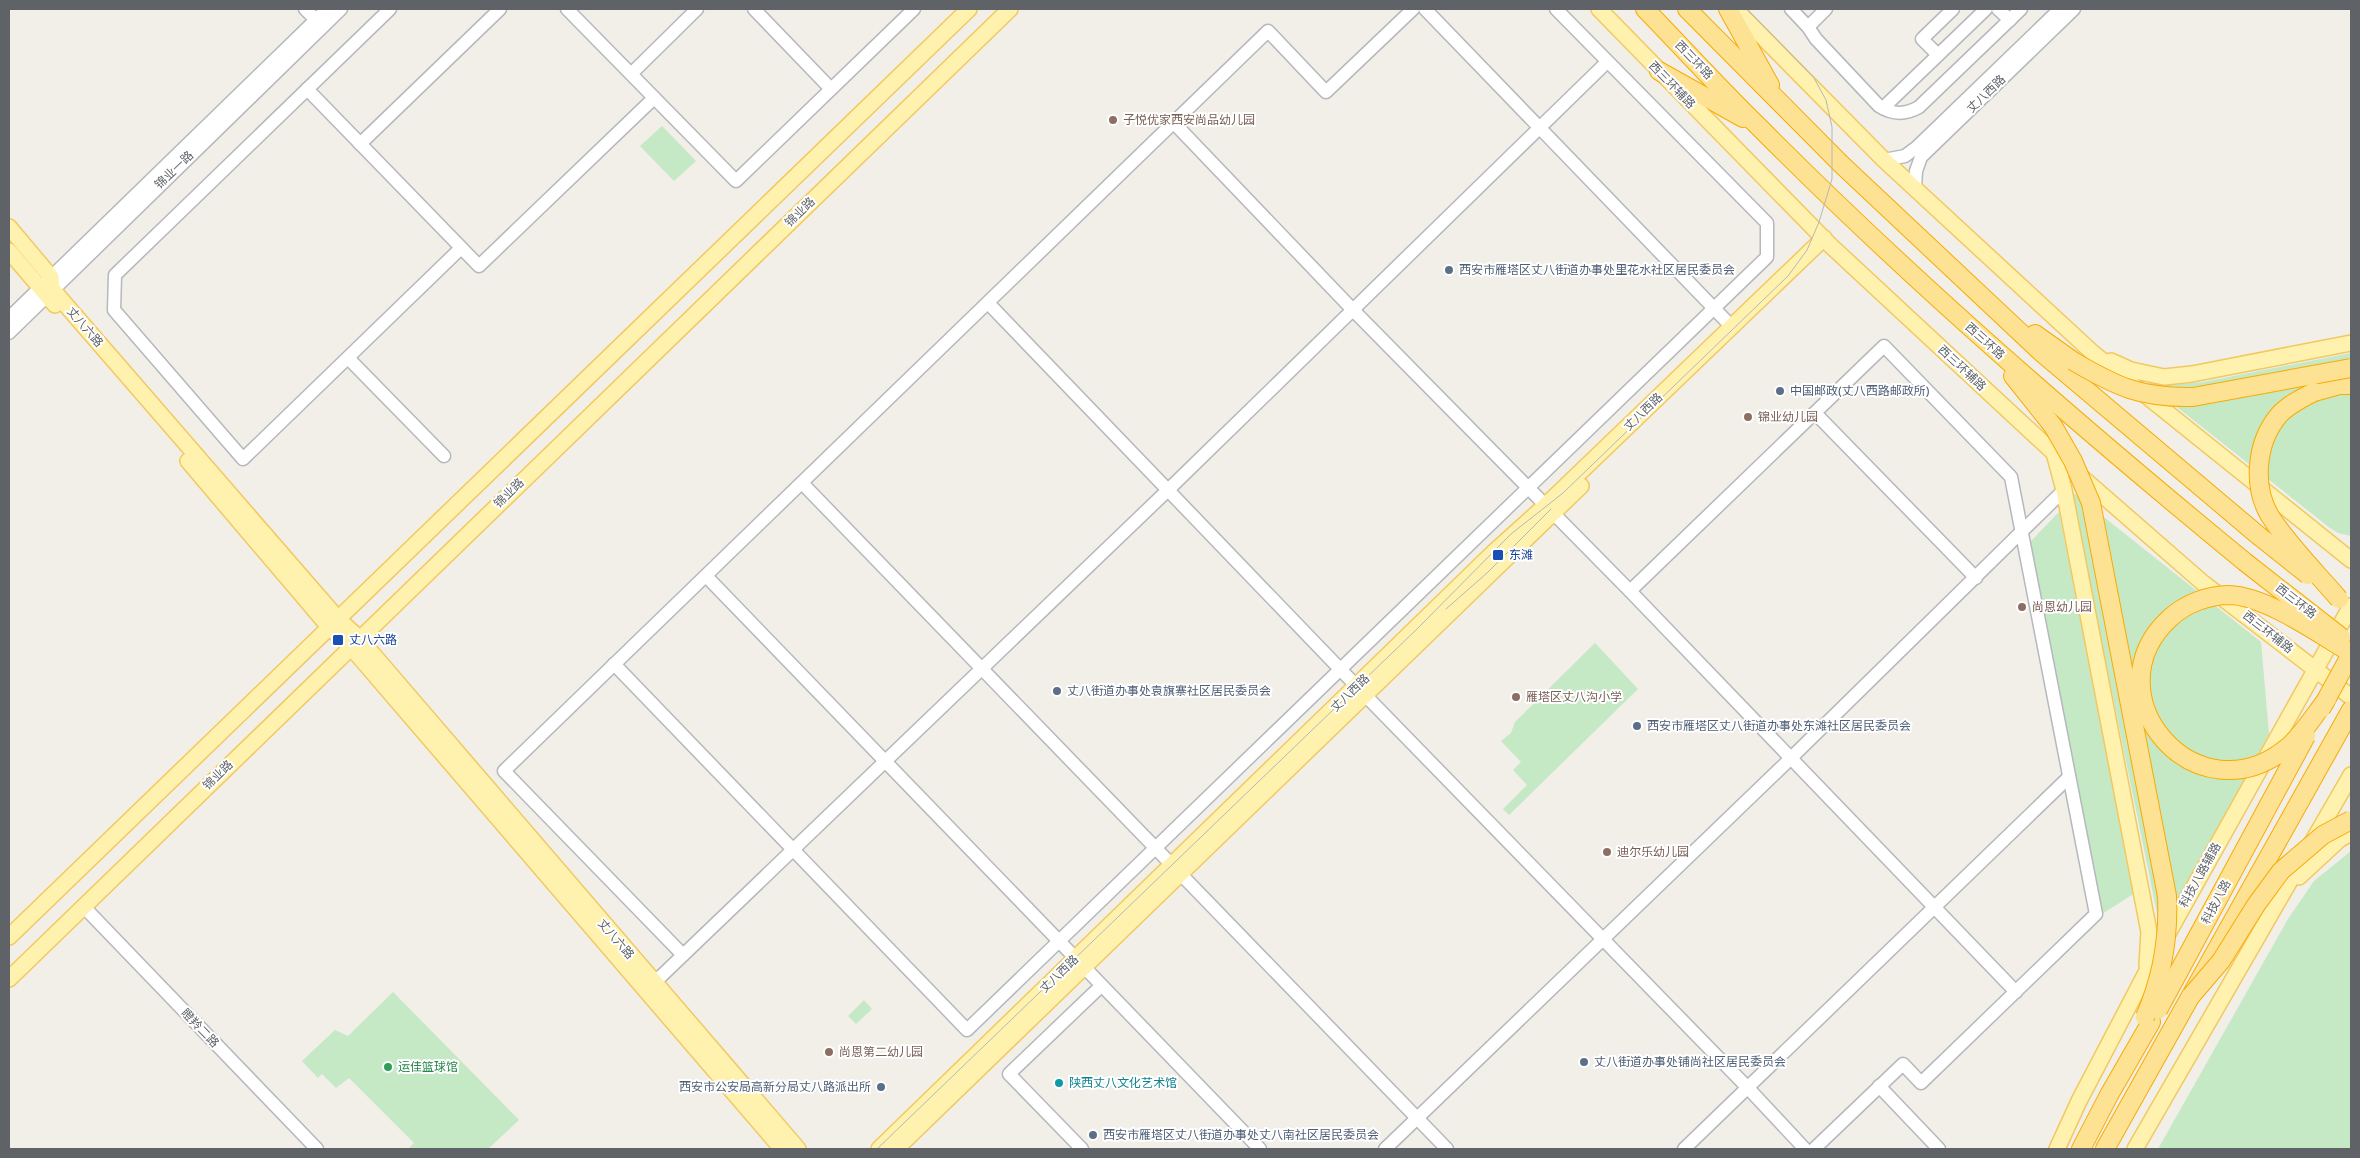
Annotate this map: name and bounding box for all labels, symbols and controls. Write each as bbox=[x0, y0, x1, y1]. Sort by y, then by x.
street label: 西三环路 bbox=[1672, 38, 1716, 82]
street label: 西三环辅路 bbox=[1646, 59, 1698, 111]
street label: 丈八西路 bbox=[1964, 72, 2008, 116]
place label: 子悦优家西安尚品幼儿园 bbox=[1123, 113, 1255, 127]
marker: 子悦优家西安尚品幼儿园 bbox=[1107, 114, 1119, 126]
street label: 锦业一路 bbox=[152, 148, 196, 192]
street label: 锦业路 bbox=[782, 194, 818, 230]
place label: 西安市雁塔区丈八街道办事处里花水社区居民委员会 bbox=[1459, 263, 1735, 277]
marker: 西安市雁塔区丈八街道办事处里花水社区居民委员会 bbox=[1443, 264, 1455, 276]
street label: 丈八六路 bbox=[64, 304, 106, 350]
street label: 西三环路 bbox=[1962, 320, 2008, 362]
street label: 西三环辅路 bbox=[1935, 342, 1989, 394]
place label: 中国邮政(丈八西路邮政所) bbox=[1790, 384, 1930, 398]
marker: 中国邮政(丈八西路邮政所) bbox=[1774, 385, 1786, 397]
street label: 丈八西路 bbox=[1621, 390, 1665, 434]
place label: 锦业幼儿园 bbox=[1758, 410, 1818, 424]
marker: 锦业幼儿园 bbox=[1742, 411, 1754, 423]
street label: 锦业路 bbox=[491, 475, 527, 511]
marker: 东滩 bbox=[1491, 548, 1505, 562]
place label: 东滩 bbox=[1509, 548, 1533, 562]
street label: 西三环路 bbox=[2273, 581, 2319, 621]
place label: 尚恩幼儿园 bbox=[2032, 600, 2092, 614]
marker: 尚恩幼儿园 bbox=[2016, 601, 2028, 613]
street label: 西三环辅路 bbox=[2240, 608, 2296, 656]
marker: 丈八六路 bbox=[331, 633, 345, 647]
place label: 丈八六路 bbox=[349, 633, 397, 647]
street label: 丈八西路 bbox=[1328, 671, 1372, 715]
place label: 丈八街道办事处袁旗寨社区居民委员会 bbox=[1067, 684, 1271, 698]
marker: 丈八街道办事处袁旗寨社区居民委员会 bbox=[1051, 685, 1063, 697]
place label: 雁塔区丈八沟小学 bbox=[1526, 690, 1622, 704]
marker: 雁塔区丈八沟小学 bbox=[1510, 691, 1522, 703]
place label: 西安市雁塔区丈八街道办事处东滩社区居民委员会 bbox=[1647, 719, 1911, 733]
marker: 西安市雁塔区丈八街道办事处东滩社区居民委员会 bbox=[1631, 720, 1643, 732]
street label: 锦业路 bbox=[200, 757, 236, 793]
street label: 科技八路辅路 bbox=[2176, 840, 2224, 910]
place label: 迪尔乐幼儿园 bbox=[1617, 845, 1689, 859]
marker: 迪尔乐幼儿园 bbox=[1601, 846, 1613, 858]
street label: 科技八路 bbox=[2198, 877, 2234, 927]
street label: 丈八六路 bbox=[595, 916, 637, 962]
street label: 丈八西路 bbox=[1037, 952, 1081, 996]
street label: 瞪羚二路 bbox=[178, 1006, 222, 1050]
place label: 尚恩第二幼儿园 bbox=[839, 1045, 923, 1059]
marker: 尚恩第二幼儿园 bbox=[823, 1046, 835, 1058]
place label: 丈八街道办事处铺尚社区居民委员会 bbox=[1594, 1055, 1786, 1069]
marker: 丈八街道办事处铺尚社区居民委员会 bbox=[1578, 1056, 1590, 1068]
place label: 运佳篮球馆 bbox=[398, 1060, 458, 1074]
marker: 运佳篮球馆 bbox=[382, 1061, 394, 1073]
place label: 陕西丈八文化艺术馆 bbox=[1069, 1076, 1177, 1090]
marker: 陕西丈八文化艺术馆 bbox=[1053, 1077, 1065, 1089]
place label: 西安市公安局高新分局丈八路派出所 bbox=[679, 1080, 871, 1094]
marker: 西安市公安局高新分局丈八路派出所 bbox=[875, 1081, 887, 1093]
place label: 西安市雁塔区丈八街道办事处丈八南社区居民委员会 bbox=[1103, 1128, 1379, 1142]
marker: 西安市雁塔区丈八街道办事处丈八南社区居民委员会 bbox=[1087, 1129, 1099, 1141]

